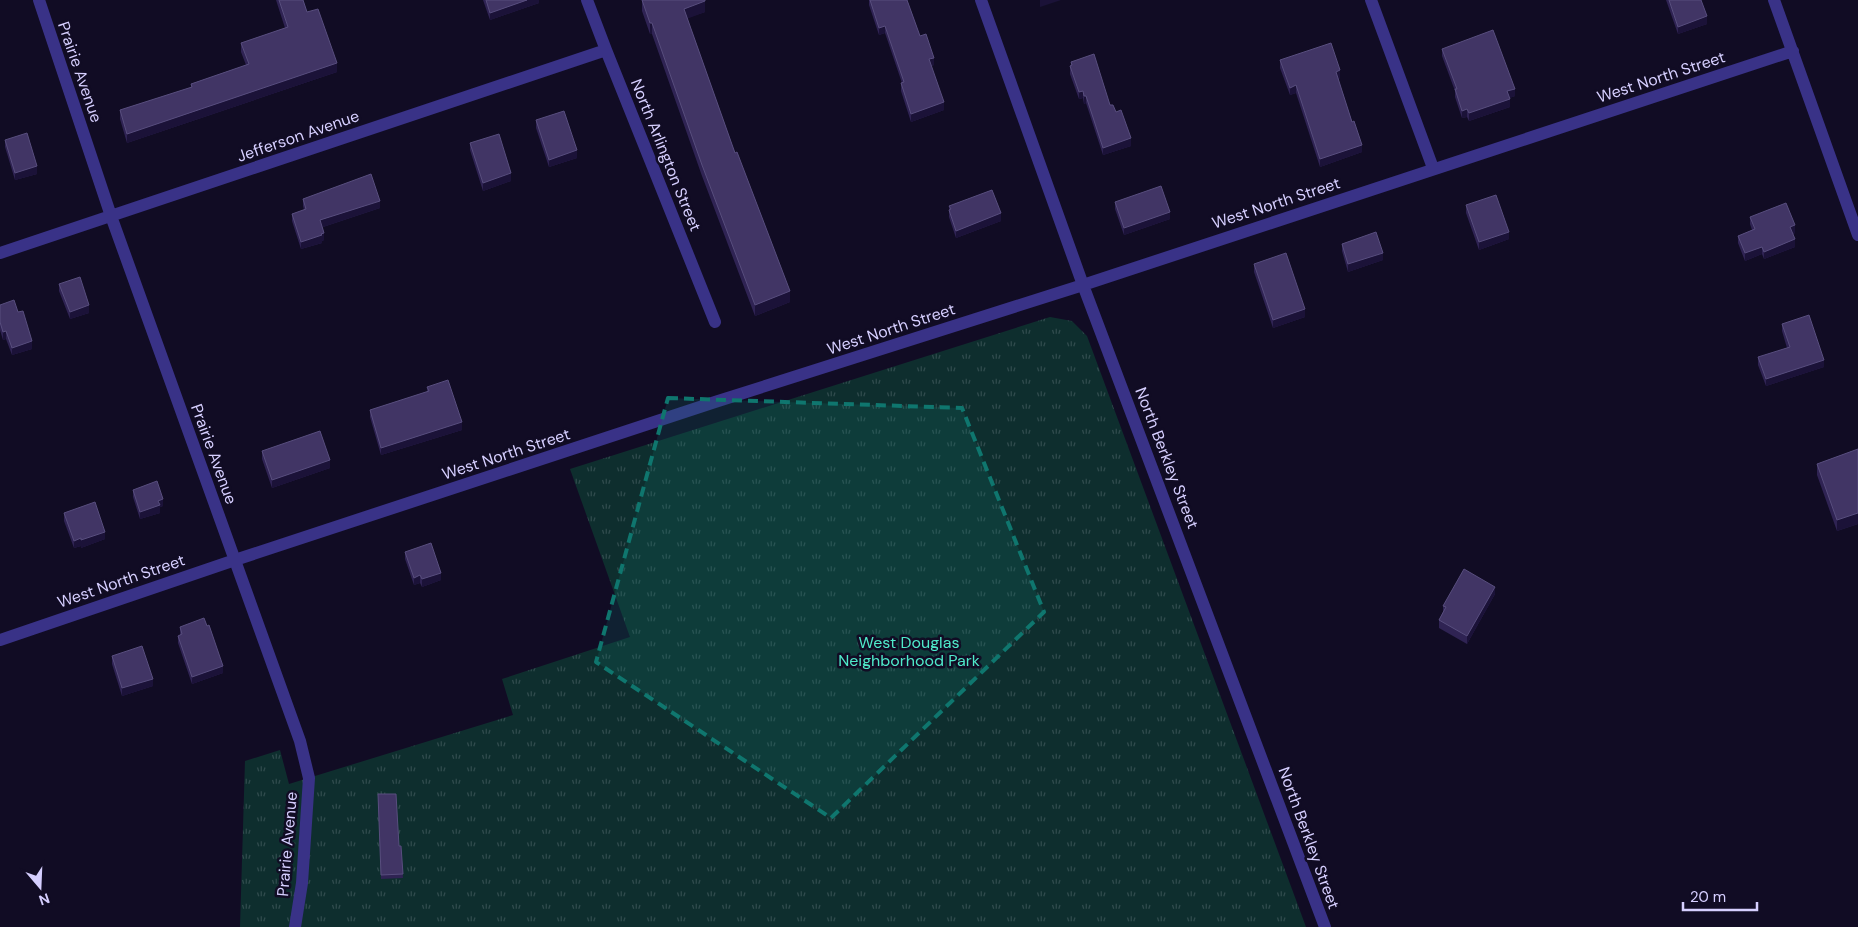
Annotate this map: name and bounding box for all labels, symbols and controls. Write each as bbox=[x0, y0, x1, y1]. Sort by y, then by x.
street label: Prairie Avenue bbox=[53, 19, 107, 125]
street label: West North Street bbox=[1594, 46, 1728, 108]
street label: North Arlington Street bbox=[626, 76, 706, 234]
street label: Jefferson Avenue bbox=[234, 105, 362, 167]
street label: West North Street bbox=[1209, 172, 1343, 234]
street label: West North Street bbox=[824, 298, 958, 360]
street label: North Berkley Street bbox=[1130, 384, 1204, 532]
street label: Prairie Avenue bbox=[186, 401, 242, 507]
street label: West North Street bbox=[439, 423, 573, 485]
street label: West North Street bbox=[54, 549, 188, 613]
park label: West Douglas Neighborhood Park bbox=[838, 632, 980, 671]
street label: North Berkley Street bbox=[1274, 764, 1344, 912]
street label: Prairie Avenue bbox=[272, 791, 302, 897]
north arrow bbox=[15, 862, 65, 912]
scale bar bbox=[1683, 880, 1757, 912]
text: 20 m bbox=[1690, 887, 1726, 907]
text: N bbox=[36, 889, 52, 909]

